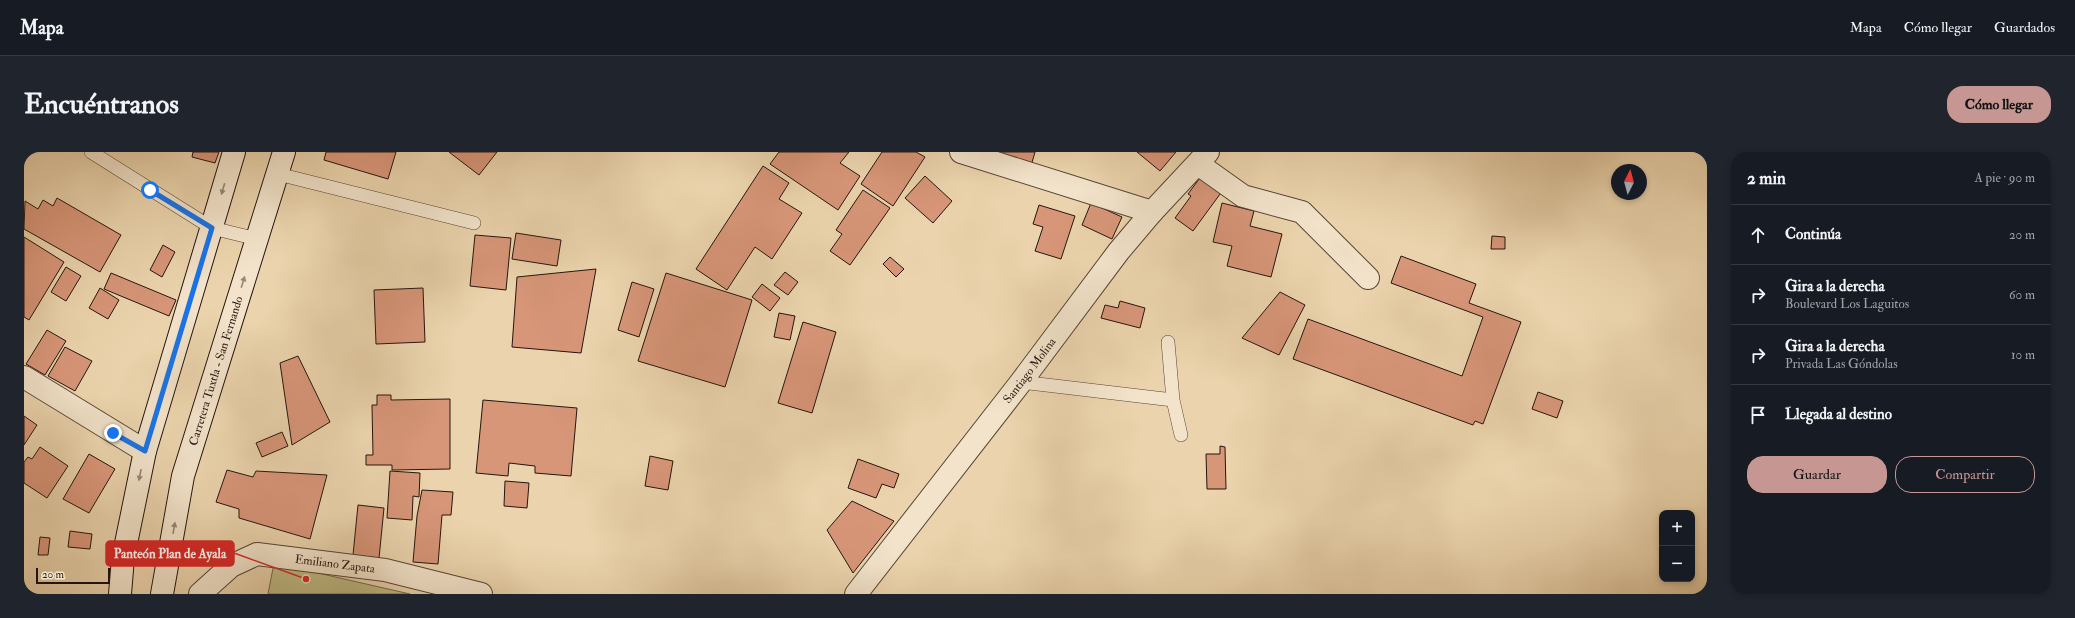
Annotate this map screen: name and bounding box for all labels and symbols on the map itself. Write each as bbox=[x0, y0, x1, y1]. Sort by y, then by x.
north arrow bbox=[1611, 164, 1647, 200]
route start bbox=[141, 181, 159, 199]
one-way arrow bbox=[220, 184, 226, 196]
one-way arrow bbox=[240, 276, 246, 288]
street label: Carretera Tuxtla - San Fernando bbox=[185, 294, 246, 447]
street label: Santiago Molina bbox=[1000, 334, 1060, 406]
route end bbox=[104, 424, 122, 442]
one-way arrow bbox=[136, 469, 142, 482]
one-way arrow bbox=[171, 522, 177, 534]
callout: Panteón Plan de Ayala bbox=[106, 541, 234, 566]
text: Panteón Plan de Ayala bbox=[114, 546, 227, 563]
street label: Emiliano Zapata bbox=[294, 551, 377, 576]
scale bar bbox=[36, 566, 110, 585]

